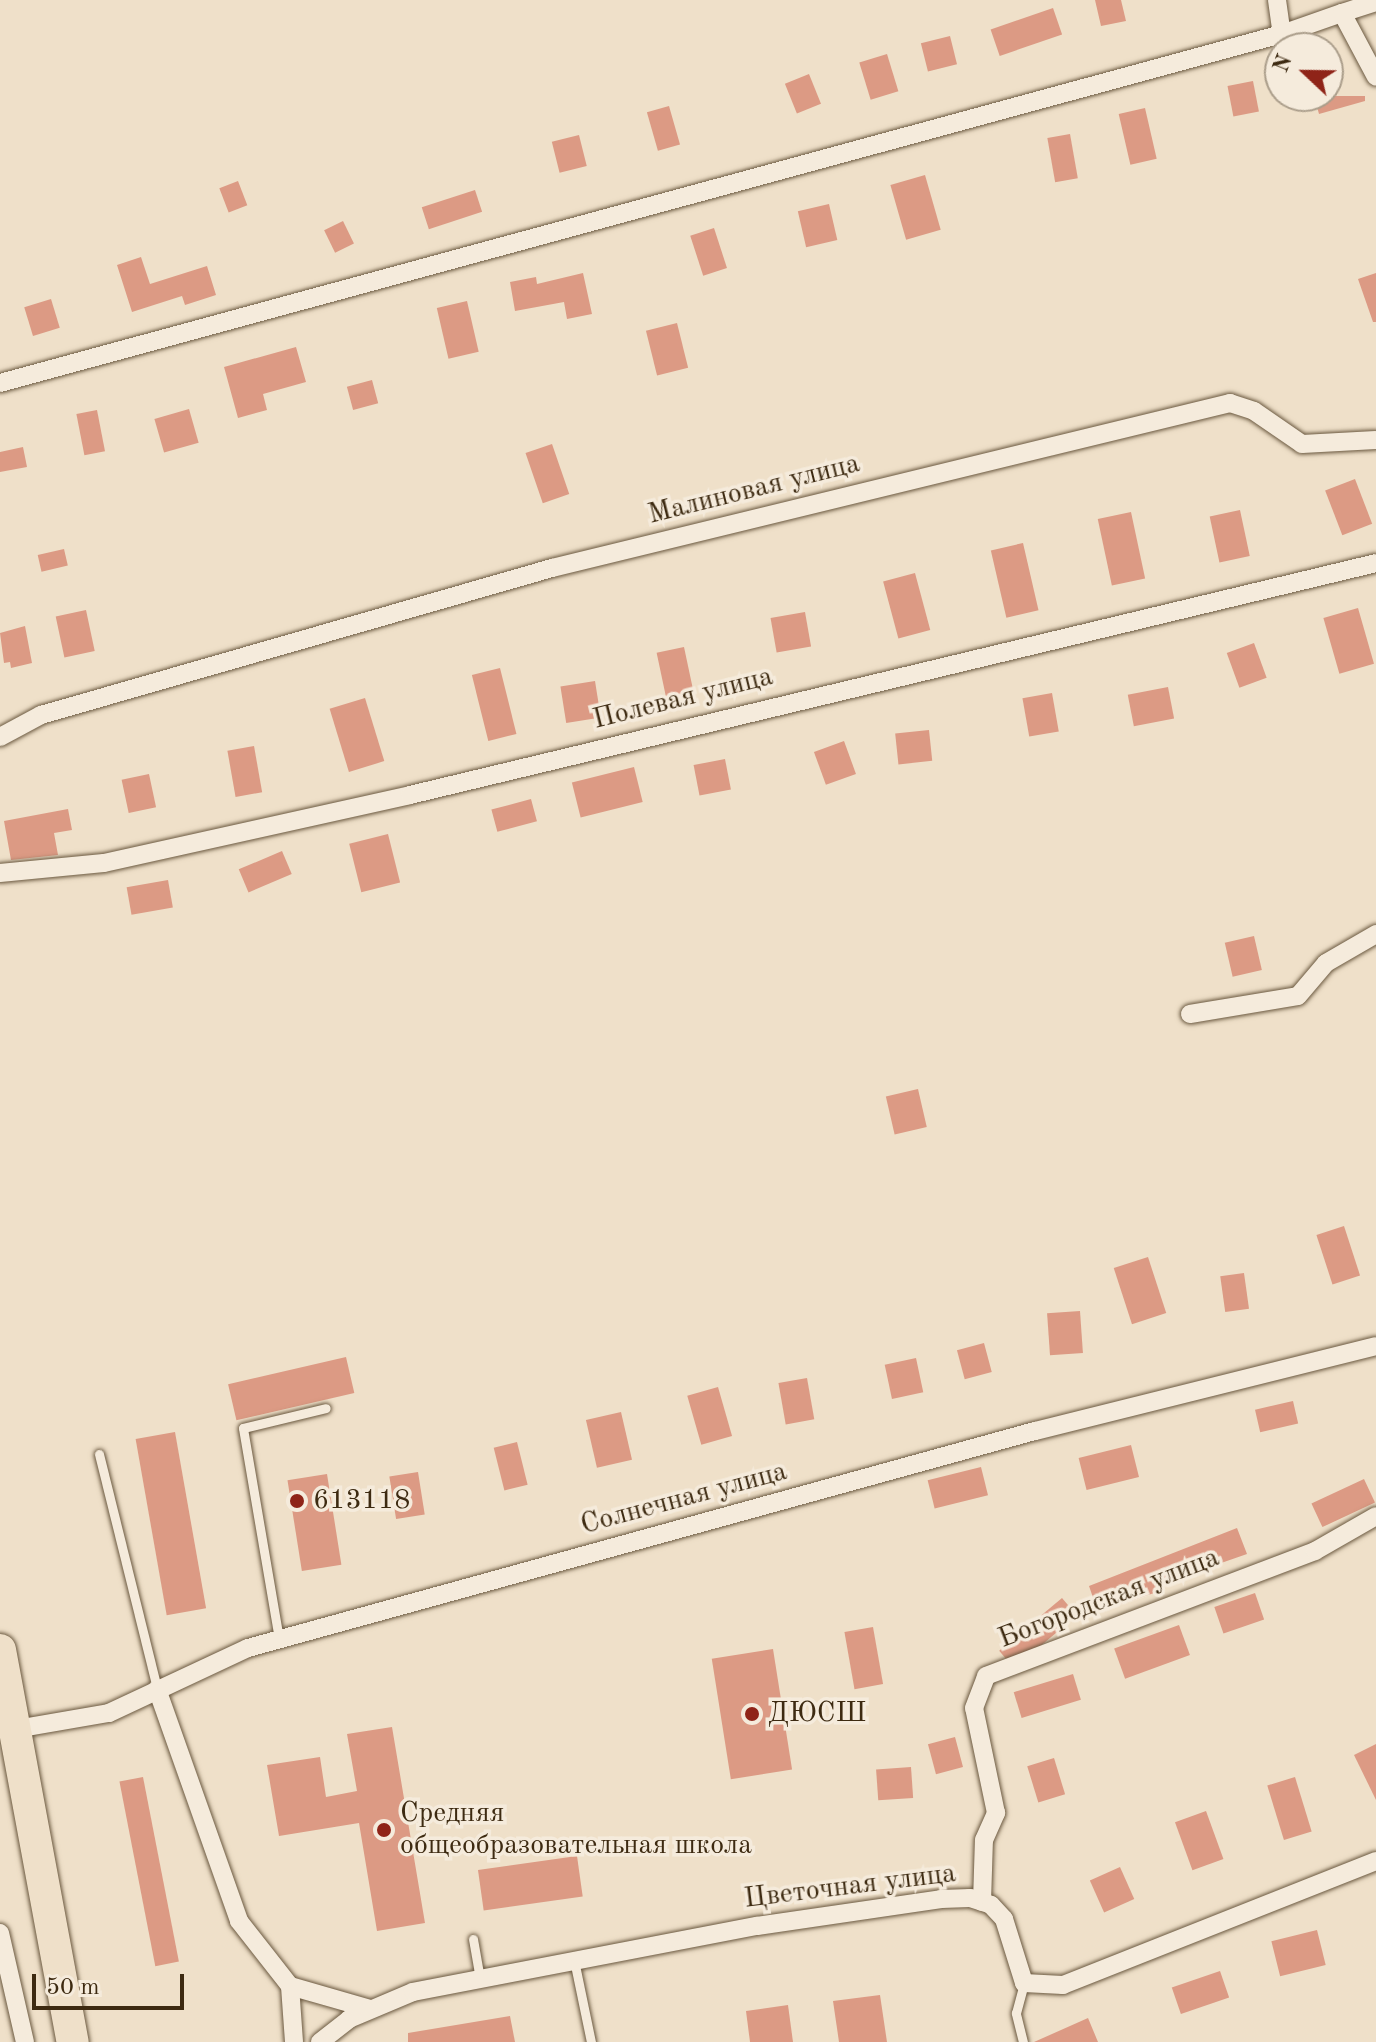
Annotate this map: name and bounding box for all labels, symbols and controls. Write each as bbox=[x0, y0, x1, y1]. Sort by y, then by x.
north arrow bbox=[1264, 32, 1344, 112]
text: N bbox=[1270, 52, 1297, 76]
street label: Малиновая улица bbox=[645, 447, 863, 533]
street label: Полевая улица bbox=[590, 660, 776, 738]
street label: Солнечная улица bbox=[577, 1455, 791, 1543]
place label: 613118 bbox=[313, 1484, 410, 1518]
marker: 613118 bbox=[288, 1492, 306, 1510]
street label: Богородская улица bbox=[994, 1541, 1224, 1657]
place label: ДЮСШ bbox=[768, 1697, 866, 1731]
marker: ДЮСШ bbox=[743, 1705, 761, 1723]
place label: Средняя общеобразовательная школа bbox=[400, 1797, 752, 1863]
marker: Средняя общеобразовательная школа bbox=[375, 1821, 393, 1839]
street label: Цветочная улица bbox=[742, 1857, 958, 1917]
scale bar bbox=[36, 1958, 188, 2008]
text: 50 m bbox=[46, 1976, 100, 2000]

